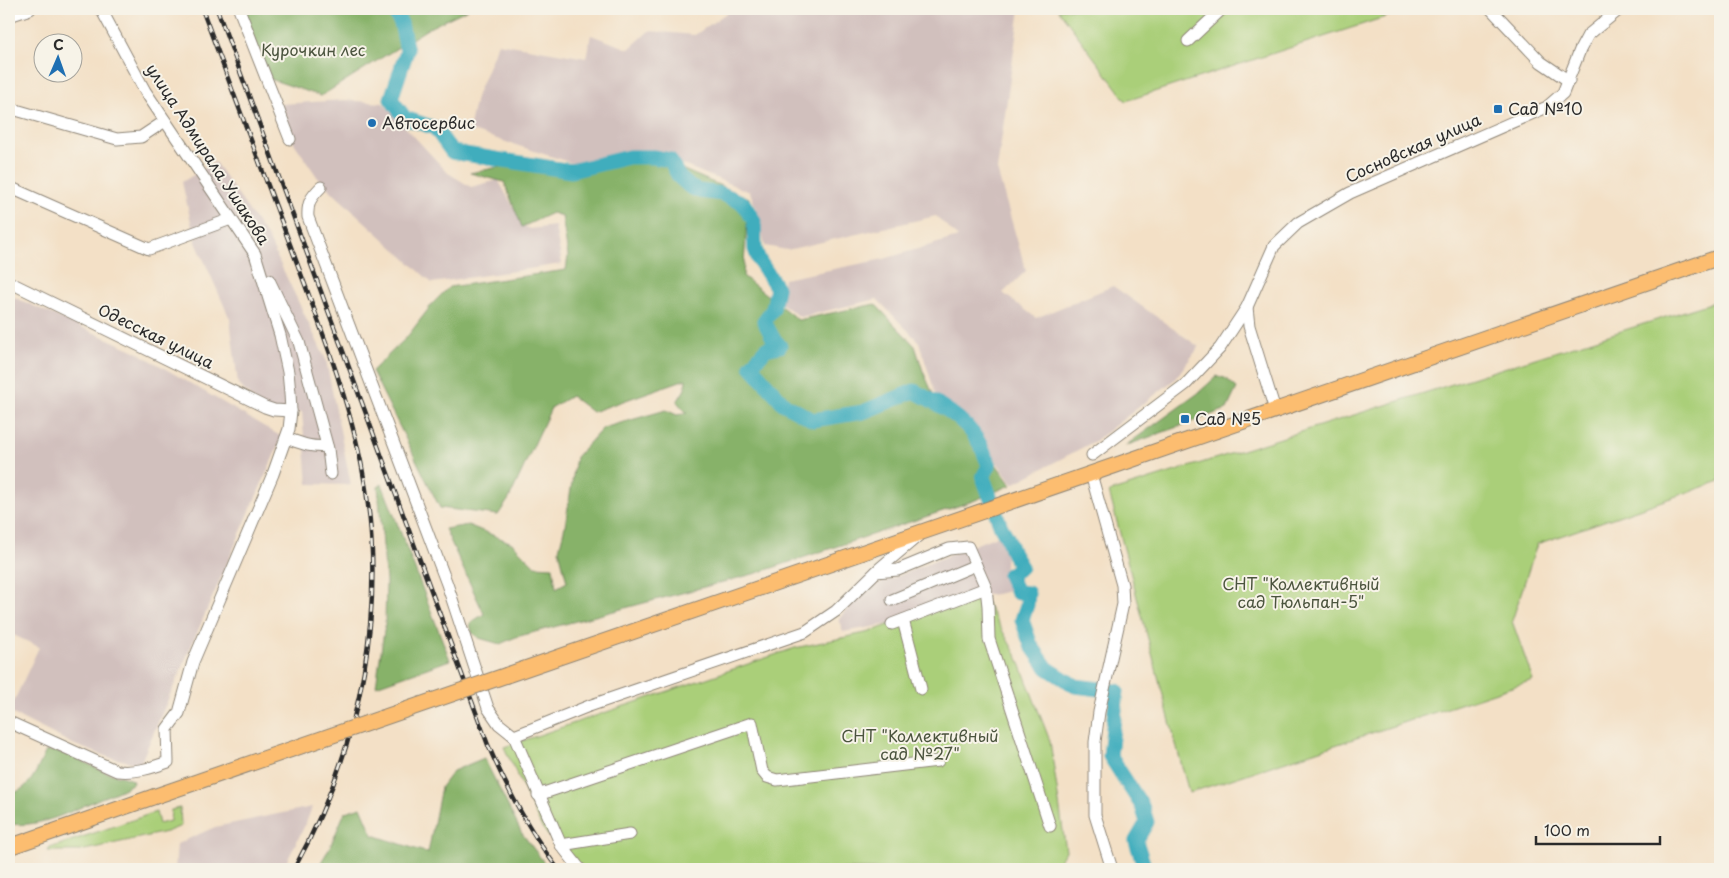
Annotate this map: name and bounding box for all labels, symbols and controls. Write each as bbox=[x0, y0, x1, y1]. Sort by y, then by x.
north arrow bbox=[32, 32, 82, 82]
text: С bbox=[53, 34, 64, 55]
park label: Курочкин лес bbox=[261, 37, 365, 61]
street label: улица Адмирала Ушакова bbox=[141, 58, 277, 249]
place label: Сад №10 bbox=[1508, 96, 1583, 120]
marker: Сад №10 bbox=[1492, 103, 1504, 115]
street label: Сосновская улица bbox=[1341, 106, 1484, 188]
place label: Автосервис bbox=[382, 110, 475, 134]
marker: Автосервис bbox=[366, 117, 378, 129]
street label: Одесская улица bbox=[94, 297, 218, 374]
place label: Сад №5 bbox=[1195, 406, 1261, 430]
marker: Сад №5 bbox=[1179, 413, 1191, 425]
park label: СНТ "Коллективный сад Тюльпан-5" bbox=[1222, 571, 1380, 613]
park label: СНТ "Коллективный сад №27" bbox=[841, 723, 999, 765]
scale bar bbox=[1536, 813, 1660, 845]
text: 100 m bbox=[1544, 818, 1590, 841]

